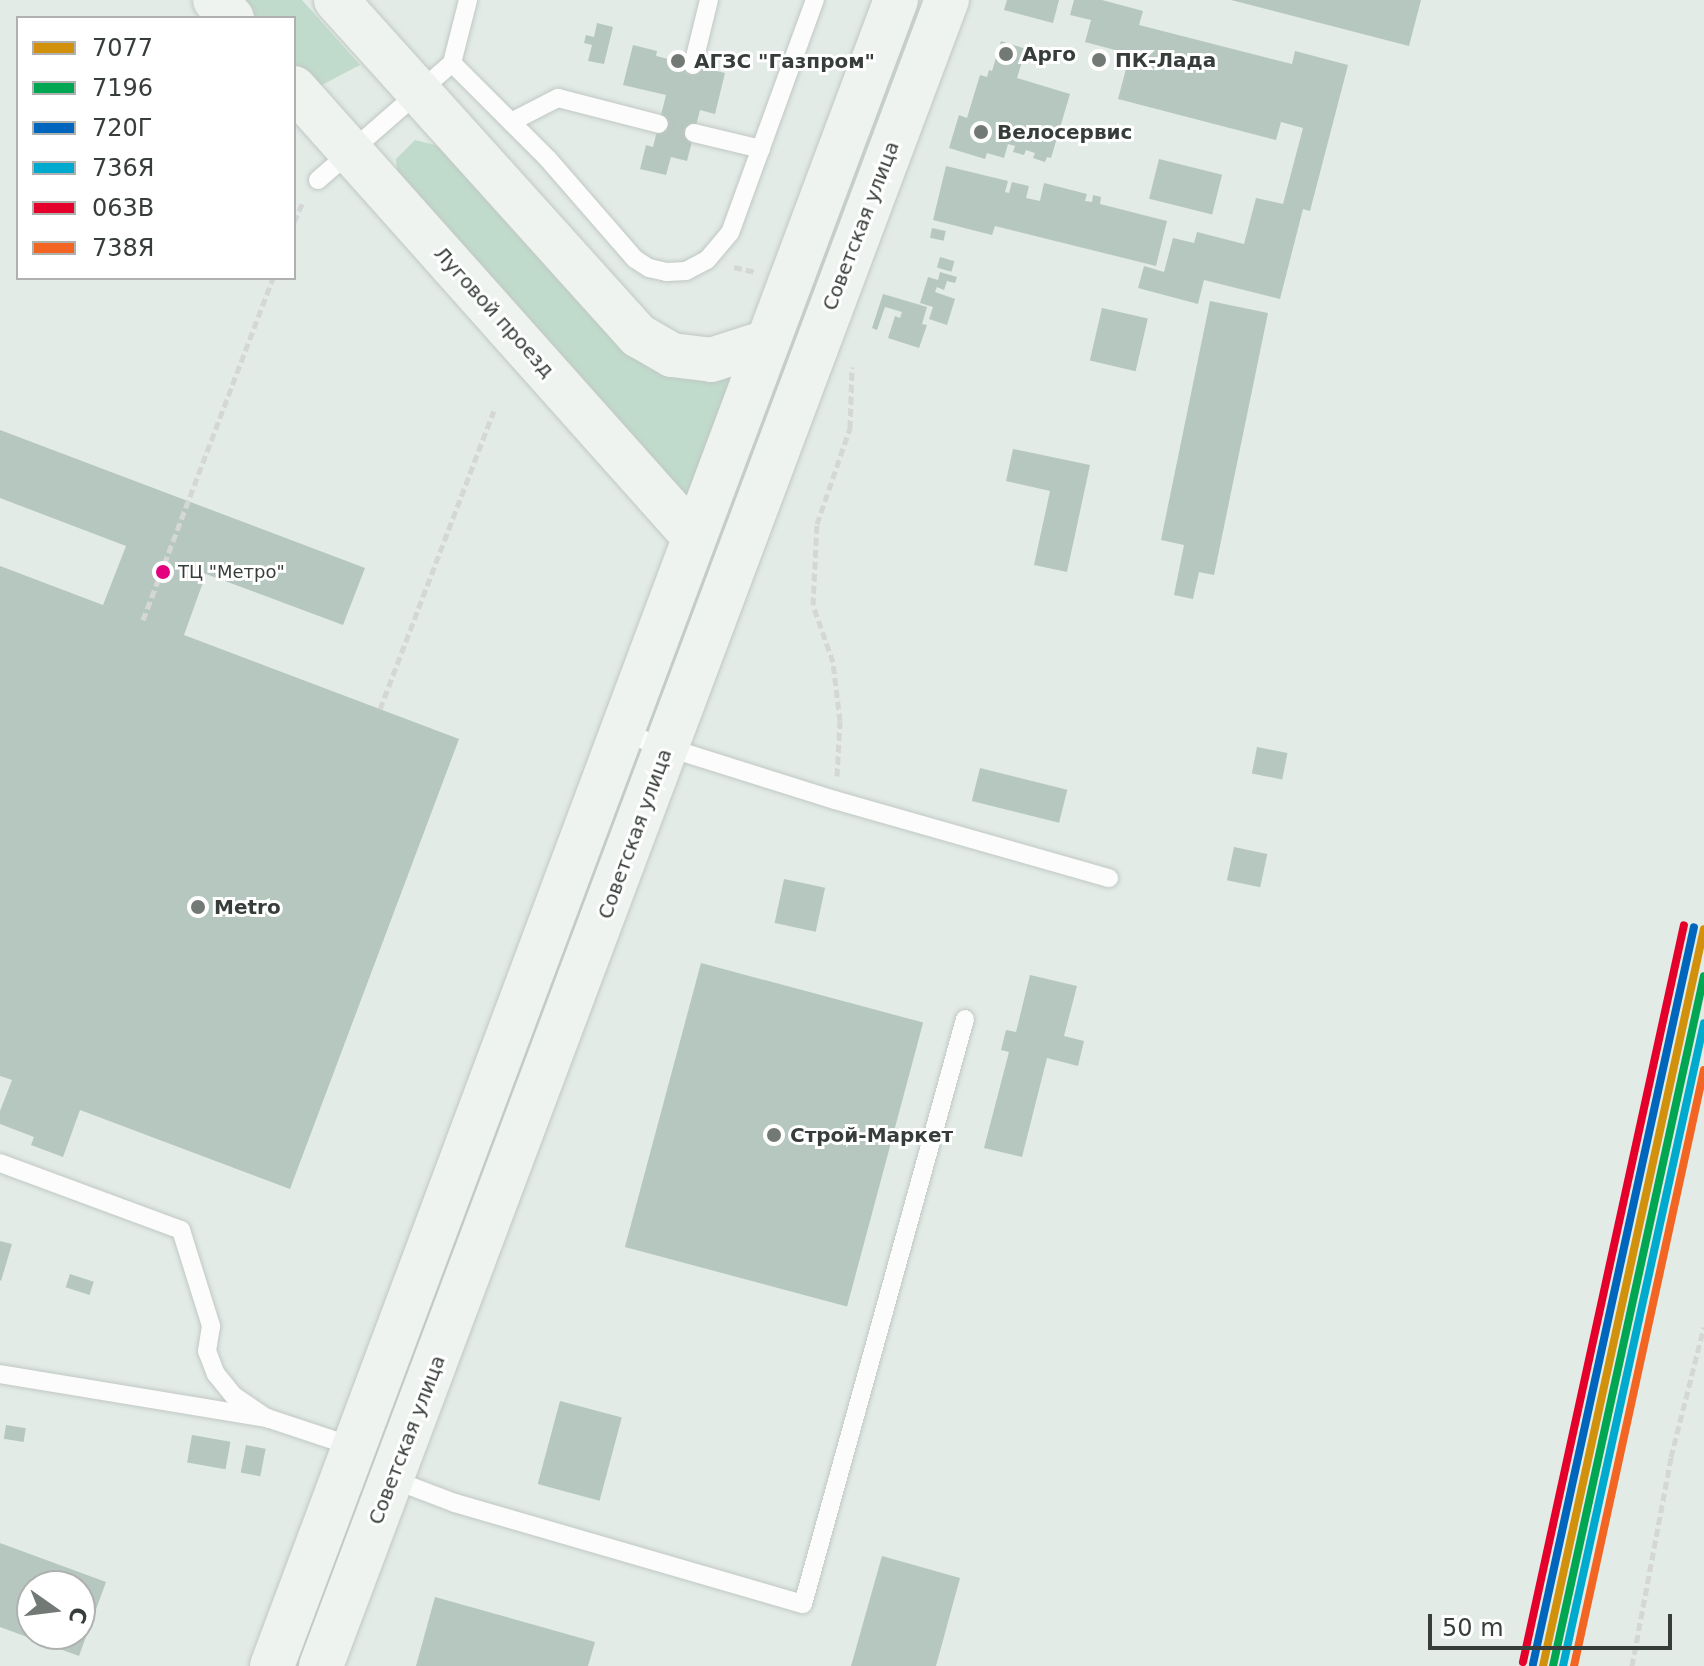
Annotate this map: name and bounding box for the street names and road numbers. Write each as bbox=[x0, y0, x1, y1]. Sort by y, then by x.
street label: Советская улица bbox=[818, 138, 904, 314]
street label: Луговой проезд bbox=[429, 242, 559, 382]
street label: Советская улица bbox=[593, 746, 677, 922]
street label: Советская улица bbox=[364, 1352, 450, 1528]

